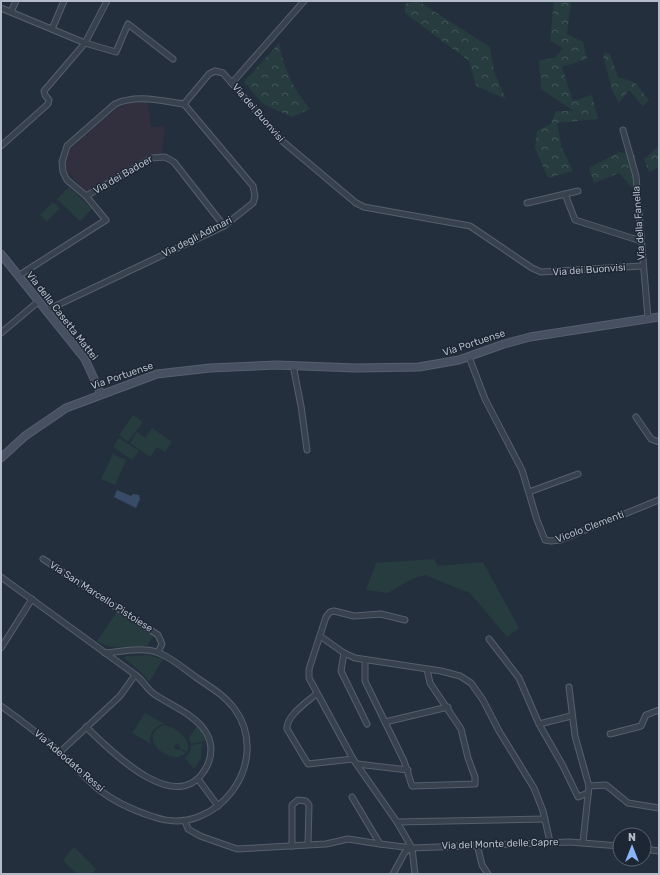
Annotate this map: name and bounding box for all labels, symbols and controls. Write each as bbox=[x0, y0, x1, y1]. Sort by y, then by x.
street label: Via dei Buonvisi bbox=[229, 81, 287, 145]
street label: Via dei Badoer bbox=[91, 153, 155, 197]
street label: Via della Fanella bbox=[630, 185, 648, 261]
street label: Via degli Adimari bbox=[160, 214, 234, 260]
street label: Via dei Buonvisi bbox=[552, 261, 626, 279]
street label: Via della Casetta Mattei bbox=[24, 269, 100, 363]
street label: Via Portuense bbox=[441, 327, 507, 359]
street label: Via Portuense bbox=[89, 360, 155, 392]
street label: Vicolo Clementi bbox=[554, 508, 626, 546]
street label: Via San Marcello Pistoiese bbox=[47, 559, 155, 635]
street label: Via Adeodato Ressi bbox=[32, 727, 106, 795]
north arrow bbox=[612, 827, 652, 867]
text: N bbox=[628, 831, 636, 844]
street label: Via del Monte delle Capre bbox=[441, 836, 559, 852]

